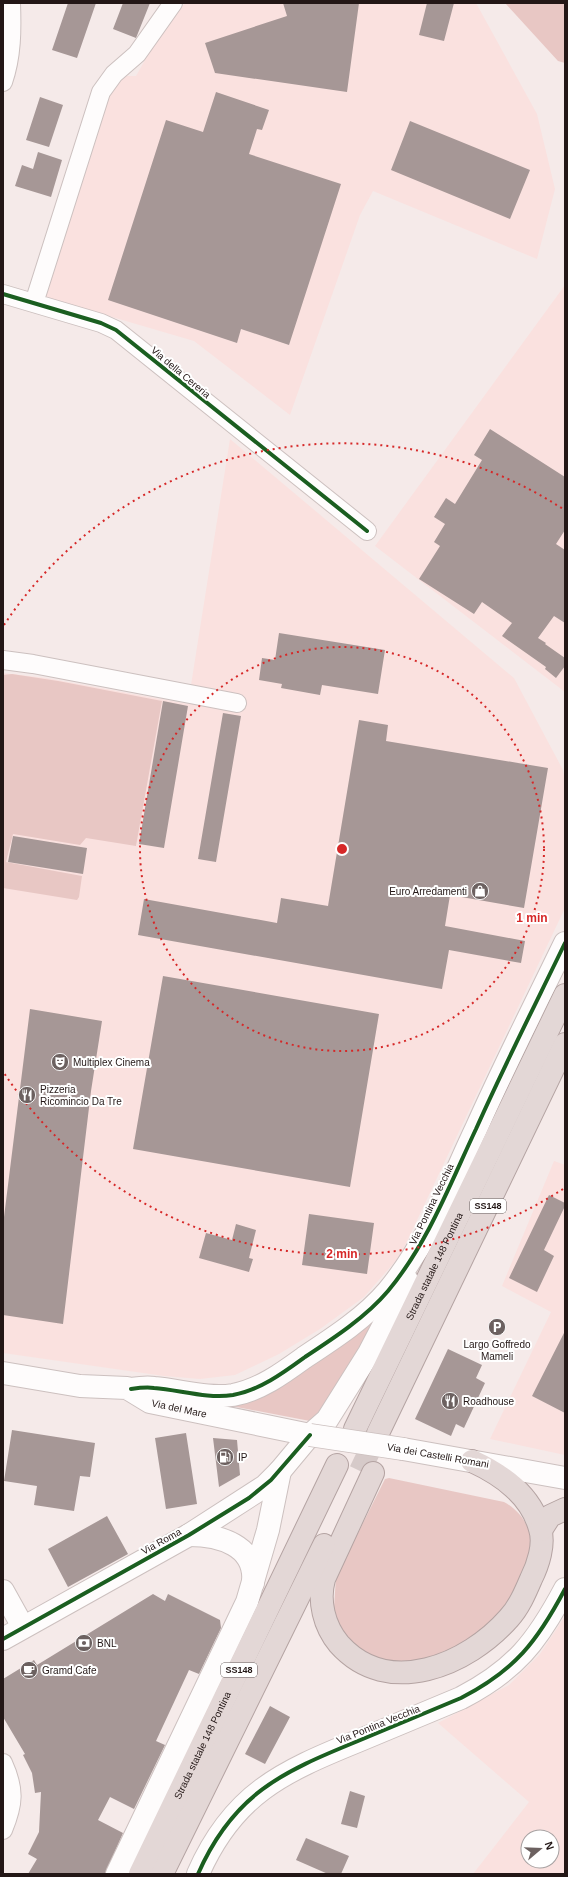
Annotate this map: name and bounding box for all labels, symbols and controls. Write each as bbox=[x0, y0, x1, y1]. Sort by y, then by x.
street label: Via della Cereria bbox=[149, 344, 213, 401]
centre of rings bbox=[335, 842, 349, 856]
shop icon: Euro Arredamenti bbox=[470, 881, 490, 901]
place label: Euro Arredamenti bbox=[389, 886, 467, 897]
text: 1 min bbox=[516, 911, 548, 925]
theatre icon: Multiplex Cinema bbox=[50, 1052, 70, 1072]
place label: Multiplex Cinema bbox=[73, 1057, 150, 1068]
place label: Pizzeria Ricomincio Da Tre bbox=[40, 1084, 122, 1107]
restaurant icon: Pizzeria Ricomincio Da Tre bbox=[17, 1085, 37, 1105]
street label: Via Pontina Vecchia bbox=[407, 1162, 456, 1247]
road number: SS148 bbox=[470, 1199, 506, 1213]
street label: Strada statale 148 Pontina bbox=[404, 1210, 465, 1322]
text: 2 min bbox=[326, 1247, 358, 1261]
parking icon: Largo Goffredo Mameli bbox=[487, 1317, 507, 1337]
place label: Largo Goffredo Mameli bbox=[463, 1339, 531, 1362]
restaurant icon: Roadhouse bbox=[440, 1391, 460, 1411]
place label: Roadhouse bbox=[463, 1396, 515, 1407]
street label: Via del Mare bbox=[151, 1397, 208, 1420]
street label: Via dei Castelli Romani bbox=[386, 1441, 490, 1470]
fuel station icon: IP bbox=[215, 1447, 235, 1467]
place label: IP bbox=[238, 1452, 248, 1463]
street label: Via Roma bbox=[139, 1526, 183, 1557]
bank icon: BNL bbox=[74, 1633, 94, 1653]
place label: BNL bbox=[97, 1638, 117, 1649]
cafe icon: Gramd Cafe bbox=[19, 1660, 39, 1680]
road number: SS148 bbox=[221, 1663, 257, 1677]
place label: Gramd Cafe bbox=[42, 1665, 97, 1676]
street label: Strada statale 148 Pontina bbox=[172, 1689, 233, 1801]
street label: Via Pontina Vecchia bbox=[335, 1703, 422, 1746]
north arrow bbox=[520, 1829, 560, 1869]
text: N bbox=[542, 1840, 556, 1852]

